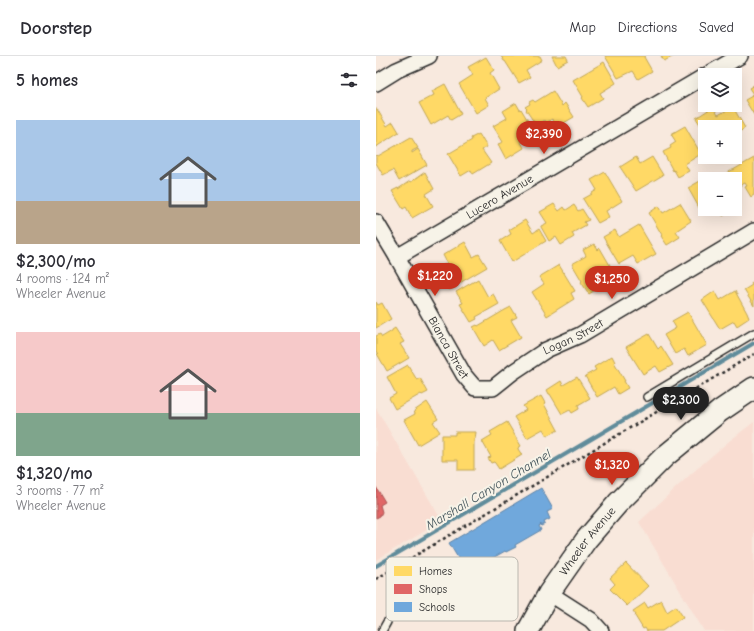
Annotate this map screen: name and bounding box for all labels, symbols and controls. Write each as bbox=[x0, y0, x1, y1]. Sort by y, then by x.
text: Doorstep bbox=[20, 17, 92, 39]
text: Map bbox=[569, 19, 596, 36]
text: Directions bbox=[618, 19, 677, 36]
text: Saved bbox=[699, 19, 734, 36]
map controls bbox=[698, 68, 742, 216]
button: layers bbox=[698, 68, 742, 112]
icon: filters bbox=[338, 69, 360, 91]
text: 5 homes bbox=[16, 71, 78, 90]
button: + bbox=[698, 120, 742, 164]
pin: $2,390 bbox=[511, 121, 577, 155]
text: $2,390 bbox=[525, 126, 563, 141]
icon: home bbox=[152, 146, 224, 218]
street label: Lucero Avenue bbox=[464, 172, 536, 222]
button: − bbox=[698, 172, 742, 216]
text: $2,300/mo bbox=[16, 252, 96, 271]
pin: $1,220 bbox=[402, 263, 468, 297]
pin: $1,250 bbox=[579, 266, 645, 300]
text: $1,220 bbox=[417, 268, 453, 283]
text: 4 rooms · 124 m² bbox=[16, 271, 109, 286]
text: $1,250 bbox=[594, 271, 630, 286]
text: Wheeler Avenue bbox=[16, 286, 106, 301]
street label: Bianca Street bbox=[425, 314, 472, 382]
street label: Logan Street bbox=[541, 315, 606, 357]
icon: home bbox=[152, 358, 224, 430]
pin: $2,300 bbox=[648, 387, 714, 421]
text: $2,300 bbox=[662, 392, 700, 407]
water label: Marshall Canyon Channel bbox=[422, 446, 554, 533]
pin: $1,320 bbox=[579, 452, 645, 486]
text: $1,320 bbox=[594, 457, 630, 472]
text: $1,320/mo bbox=[16, 464, 93, 483]
text: 3 rooms · 77 m² bbox=[16, 483, 103, 498]
text: Wheeler Avenue bbox=[16, 498, 106, 513]
street label: Wheeler Avenue bbox=[557, 504, 618, 578]
legend bbox=[386, 557, 518, 621]
text: Homes bbox=[419, 565, 452, 578]
text: Shops bbox=[419, 583, 448, 596]
text: Schools bbox=[419, 601, 455, 614]

